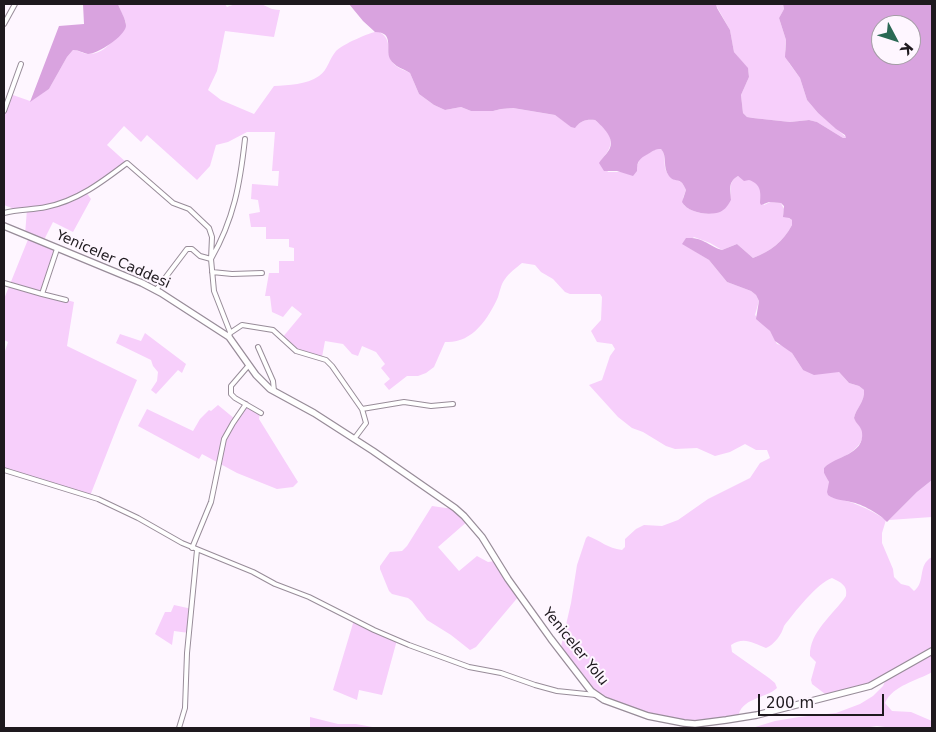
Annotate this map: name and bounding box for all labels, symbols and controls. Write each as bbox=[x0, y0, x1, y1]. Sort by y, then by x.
north arrow bbox=[871, 15, 921, 65]
text: K bbox=[897, 40, 916, 58]
street label: Yeniceler Caddesi bbox=[53, 227, 173, 293]
street label: Yeniceler Yolu bbox=[539, 605, 611, 689]
scale bar bbox=[761, 684, 887, 716]
text: 200 m bbox=[766, 694, 814, 712]

